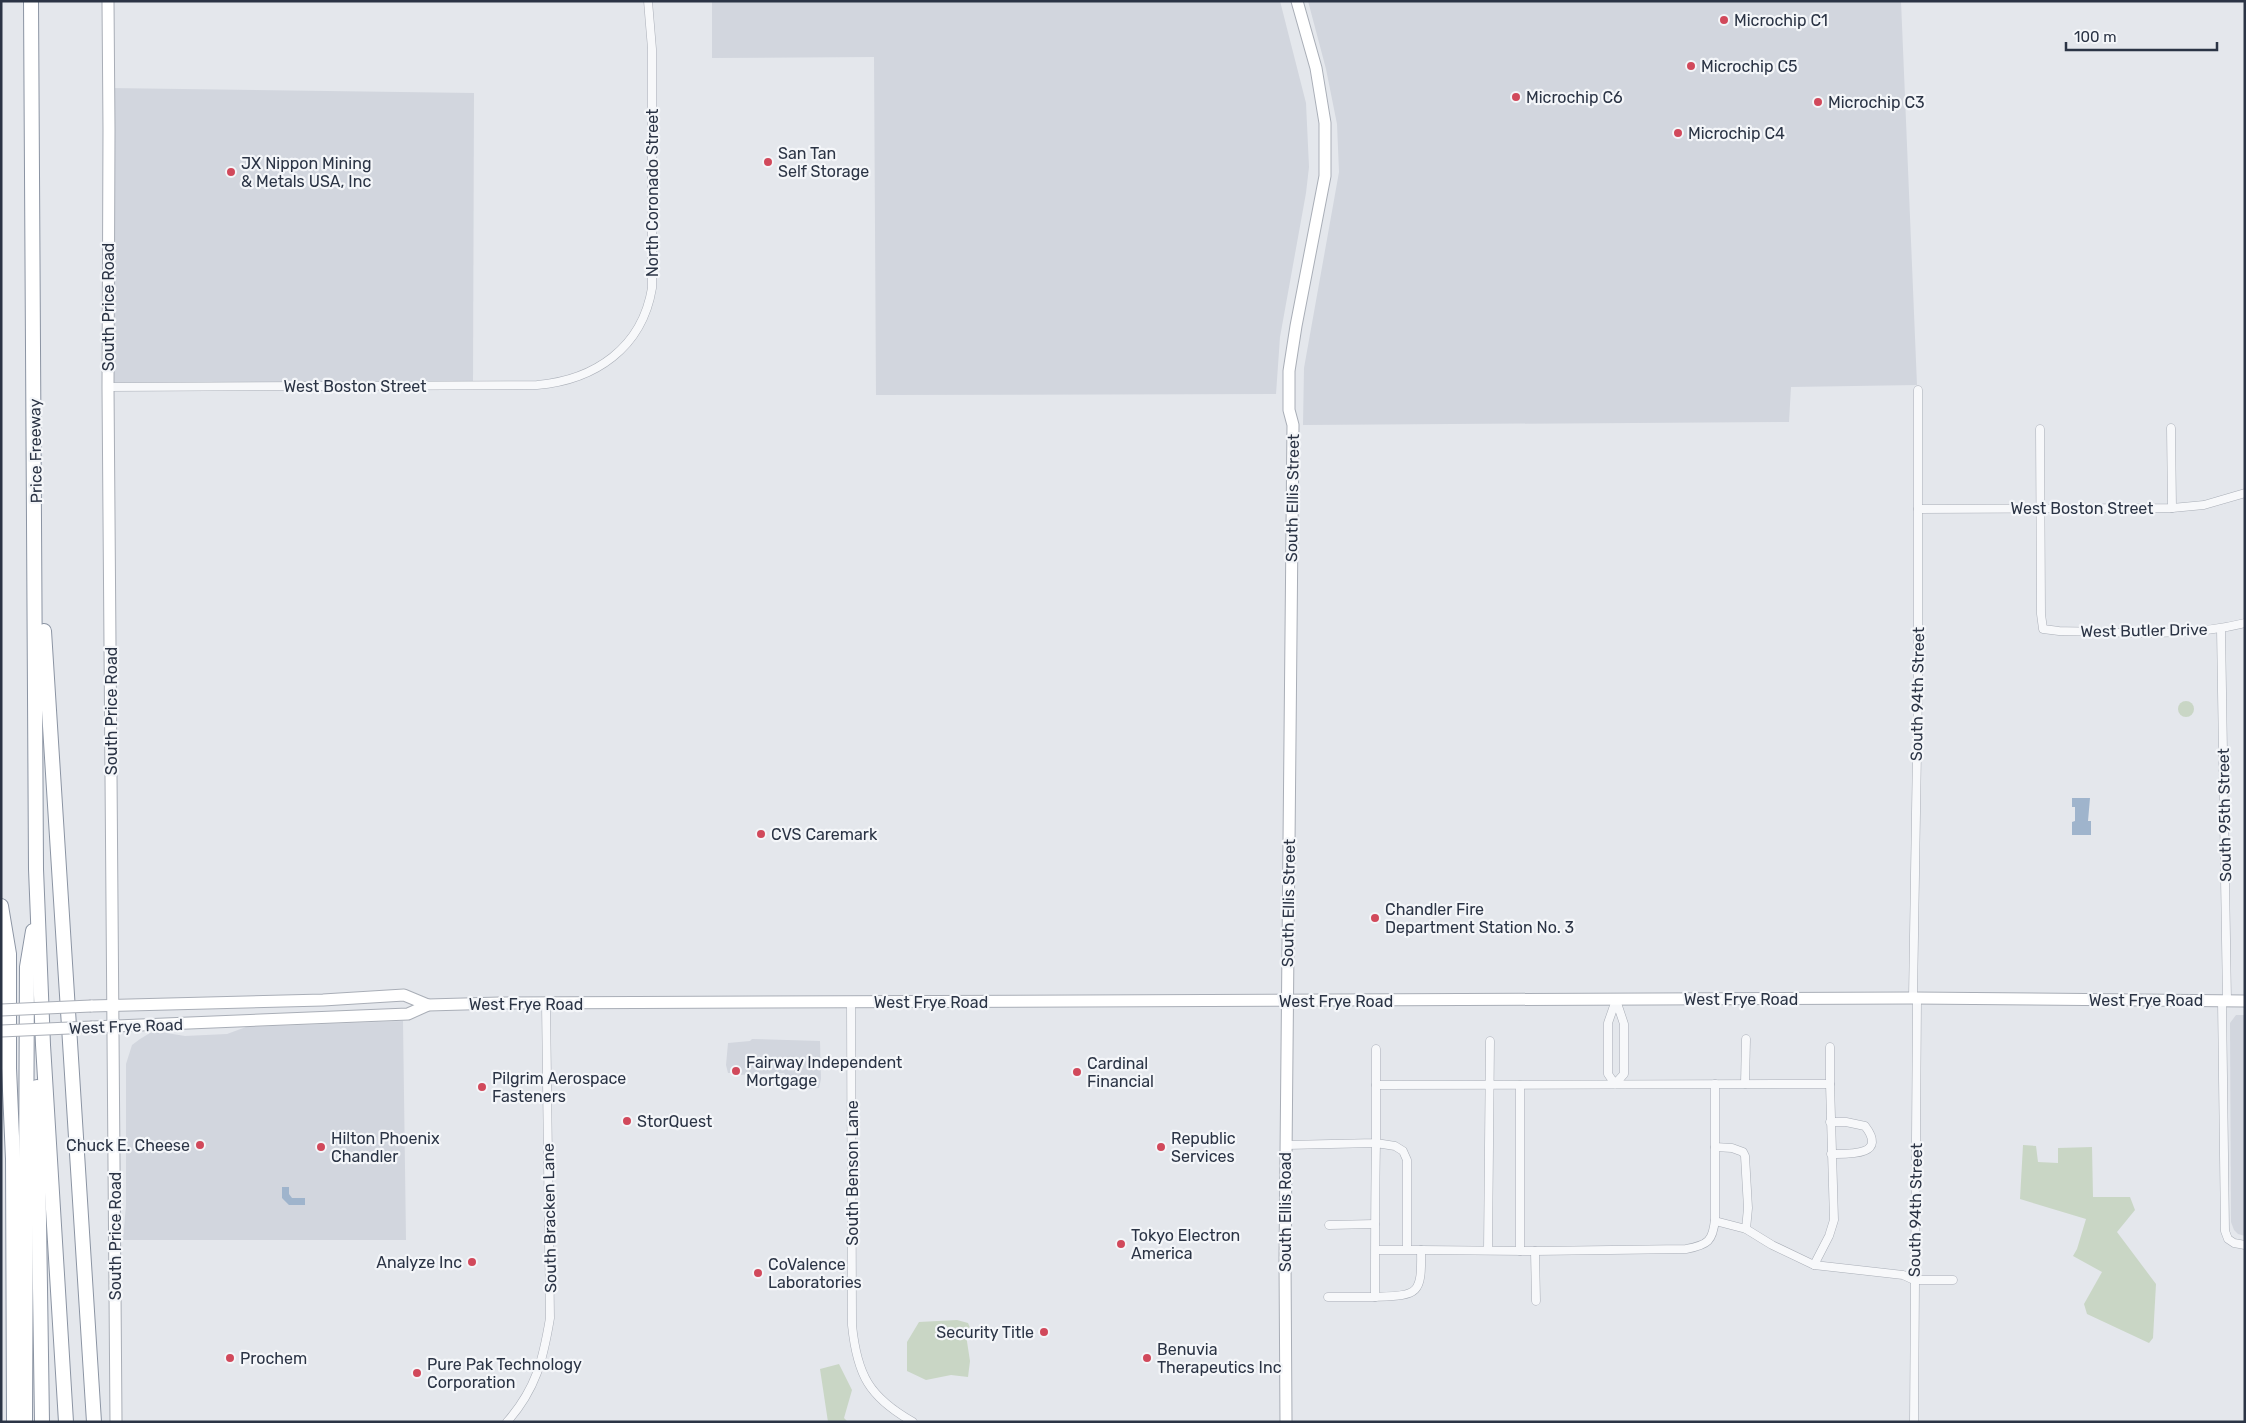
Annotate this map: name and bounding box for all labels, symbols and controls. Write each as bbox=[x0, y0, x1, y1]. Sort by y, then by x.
place label: Microchip C1 bbox=[1734, 11, 1828, 30]
marker: Microchip C1 bbox=[1718, 14, 1730, 26]
scale bar bbox=[2066, 20, 2217, 52]
text: 100 m bbox=[2074, 28, 2116, 46]
place label: Microchip C5 bbox=[1701, 57, 1798, 76]
marker: Microchip C5 bbox=[1685, 60, 1697, 72]
place label: Microchip C6 bbox=[1526, 88, 1623, 107]
marker: Microchip C6 bbox=[1510, 91, 1522, 103]
place label: Microchip C3 bbox=[1828, 93, 1925, 112]
marker: Microchip C3 bbox=[1812, 96, 1824, 108]
street label: North Coronado Street bbox=[643, 109, 662, 277]
place label: Microchip C4 bbox=[1688, 124, 1785, 143]
marker: Microchip C4 bbox=[1672, 127, 1684, 139]
place label: San Tan Self Storage bbox=[778, 144, 869, 181]
place label: JX Nippon Mining & Metals USA, Inc bbox=[241, 154, 371, 191]
marker: San Tan Self Storage bbox=[762, 156, 774, 168]
marker: JX Nippon Mining & Metals USA, Inc bbox=[225, 166, 237, 178]
street label: South Price Road bbox=[99, 243, 118, 371]
street label: West Boston Street bbox=[283, 377, 427, 396]
street label: Price Freeway bbox=[25, 398, 46, 504]
street label: South Ellis Street bbox=[1282, 434, 1303, 562]
street label: West Boston Street bbox=[2010, 499, 2154, 518]
street label: West Butler Drive bbox=[2080, 620, 2208, 641]
street label: South 94th Street bbox=[1907, 627, 1928, 761]
street label: South Price Road bbox=[102, 647, 121, 775]
street label: South 95th Street bbox=[2214, 748, 2235, 882]
place label: CVS Caremark bbox=[771, 825, 878, 844]
marker: CVS Caremark bbox=[755, 828, 767, 840]
street label: South Ellis Street bbox=[1278, 839, 1299, 967]
place label: Chandler Fire Department Station No. 3 bbox=[1385, 900, 1574, 937]
marker: Chandler Fire Department Station No. 3 bbox=[1369, 912, 1381, 924]
street label: West Frye Road bbox=[1684, 990, 1798, 1009]
street label: West Frye Road bbox=[2089, 991, 2203, 1010]
street label: West Frye Road bbox=[1279, 992, 1393, 1011]
street label: West Frye Road bbox=[874, 993, 988, 1012]
street label: West Frye Road bbox=[469, 995, 583, 1014]
street label: West Frye Road bbox=[69, 1015, 183, 1038]
place label: Fairway Independent Mortgage bbox=[746, 1053, 902, 1090]
place label: Cardinal Financial bbox=[1087, 1054, 1154, 1091]
marker: Fairway Independent Mortgage bbox=[730, 1065, 742, 1077]
marker: Cardinal Financial bbox=[1071, 1066, 1083, 1078]
place label: Pilgrim Aerospace Fasteners bbox=[492, 1069, 626, 1106]
marker: Pilgrim Aerospace Fasteners bbox=[476, 1081, 488, 1093]
street label: South Benson Lane bbox=[843, 1100, 862, 1246]
place label: StorQuest bbox=[637, 1112, 712, 1131]
marker: StorQuest bbox=[621, 1115, 633, 1127]
place label: Hilton Phoenix Chandler bbox=[331, 1129, 440, 1166]
place label: Republic Services bbox=[1171, 1129, 1236, 1166]
place label: Chuck E. Cheese bbox=[66, 1136, 190, 1155]
marker: Chuck E. Cheese bbox=[194, 1139, 206, 1151]
marker: Hilton Phoenix Chandler bbox=[315, 1141, 327, 1153]
marker: Republic Services bbox=[1155, 1141, 1167, 1153]
street label: South Bracken Lane bbox=[539, 1143, 560, 1293]
street label: South 94th Street bbox=[1905, 1143, 1926, 1277]
street label: South Ellis Road bbox=[1276, 1152, 1295, 1272]
street label: South Price Road bbox=[106, 1172, 125, 1300]
place label: Tokyo Electron America bbox=[1131, 1226, 1240, 1263]
marker: Tokyo Electron America bbox=[1115, 1238, 1127, 1250]
place label: Analyze Inc bbox=[376, 1253, 462, 1272]
place label: CoValence Laboratories bbox=[768, 1255, 862, 1292]
marker: Analyze Inc bbox=[466, 1256, 478, 1268]
marker: CoValence Laboratories bbox=[752, 1267, 764, 1279]
place label: Security Title bbox=[936, 1323, 1034, 1342]
marker: Security Title bbox=[1038, 1326, 1050, 1338]
place label: Benuvia Therapeutics Inc bbox=[1157, 1340, 1282, 1377]
place label: Prochem bbox=[240, 1349, 307, 1368]
marker: Prochem bbox=[224, 1352, 236, 1364]
marker: Benuvia Therapeutics Inc bbox=[1141, 1352, 1153, 1364]
place label: Pure Pak Technology Corporation bbox=[427, 1355, 582, 1392]
marker: Pure Pak Technology Corporation bbox=[411, 1367, 423, 1379]

